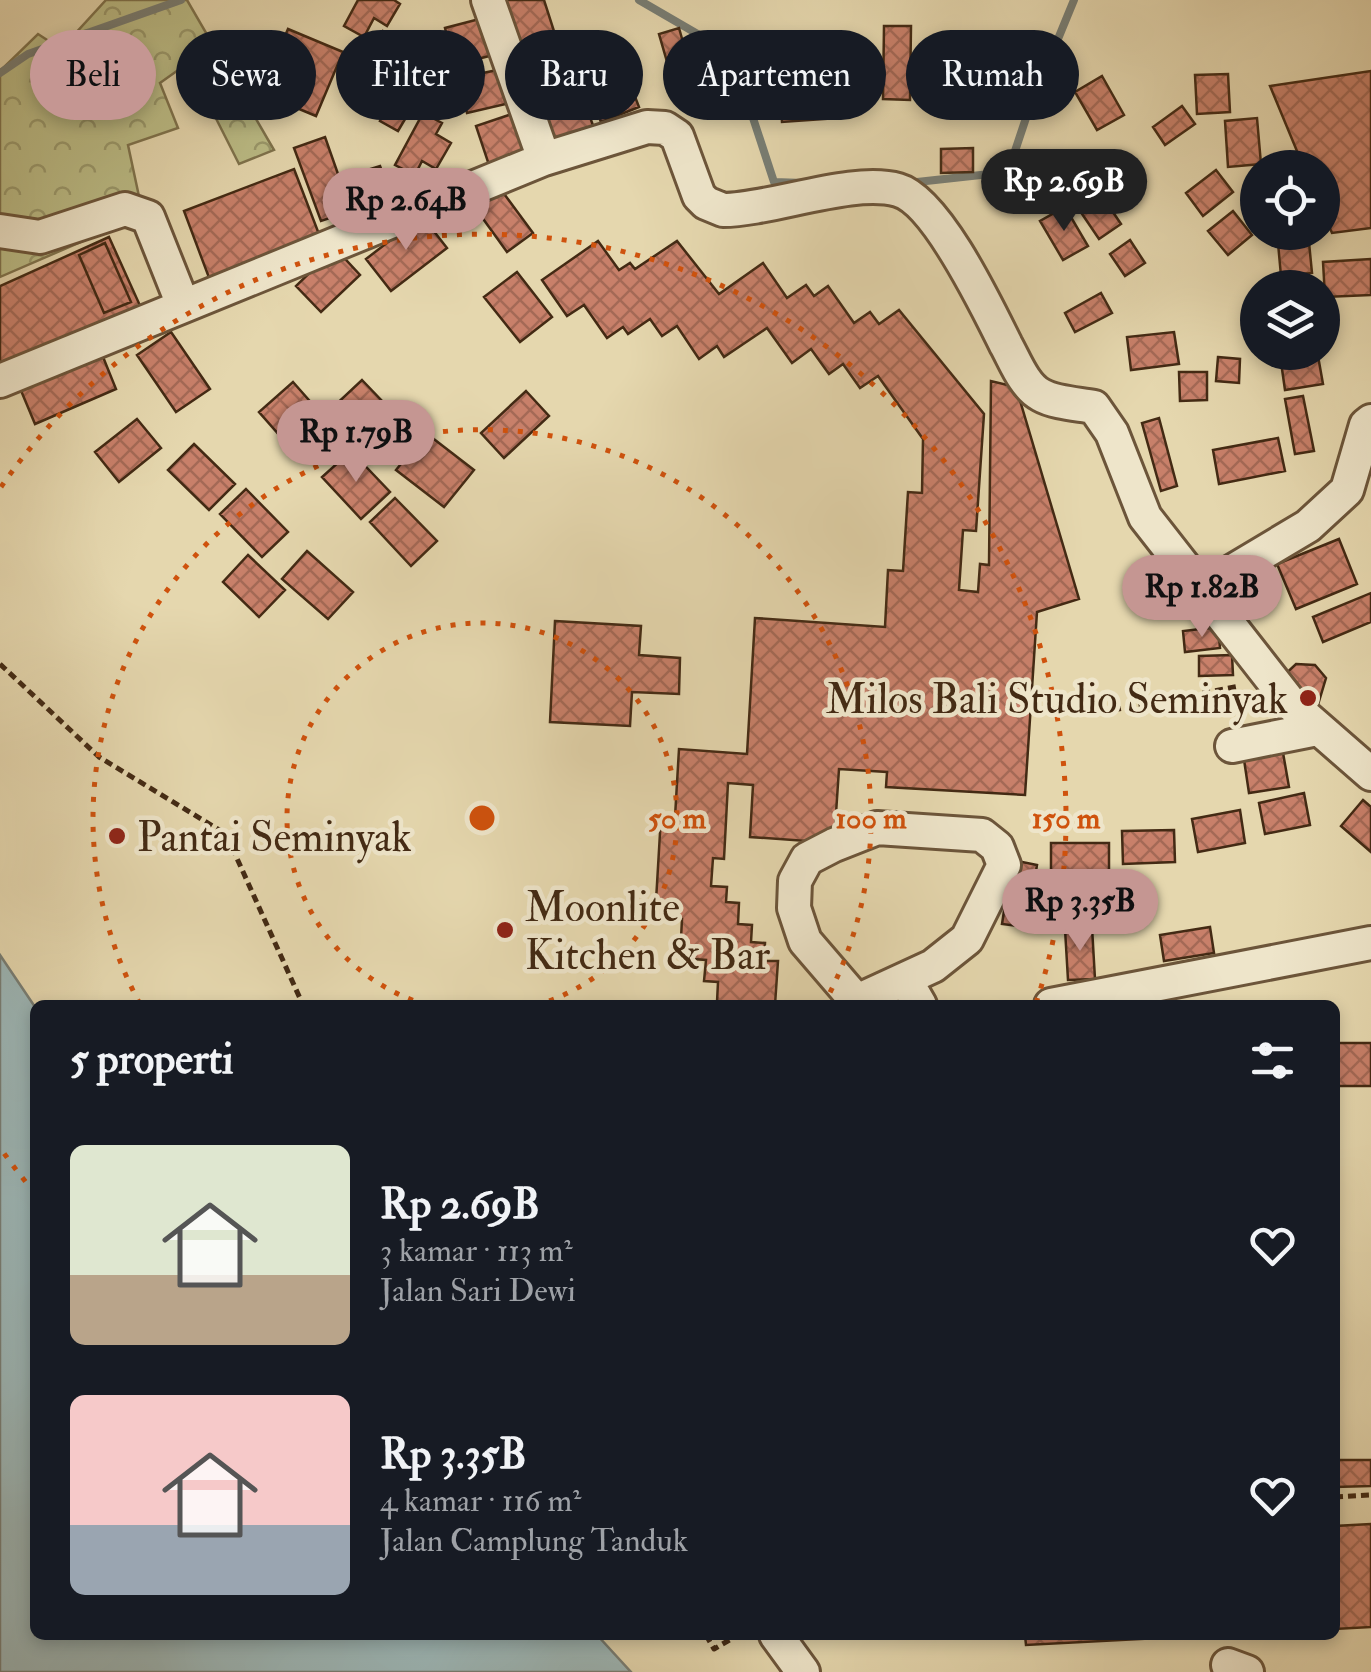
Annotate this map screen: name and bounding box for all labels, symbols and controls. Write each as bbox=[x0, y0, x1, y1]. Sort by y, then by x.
chip: Beli bbox=[30, 30, 156, 120]
chip: Sewa bbox=[176, 30, 316, 120]
chip: Filter bbox=[336, 30, 485, 120]
chip: Baru bbox=[505, 30, 643, 120]
chip: Apartemen bbox=[663, 30, 886, 120]
chip: Rumah bbox=[906, 30, 1079, 120]
pin: Rp 2.69B bbox=[961, 149, 1167, 234]
map controls bbox=[1240, 150, 1340, 370]
button: locate bbox=[1240, 150, 1340, 250]
text: Rp 2.69B bbox=[1003, 161, 1125, 201]
pin: Rp 2.64B bbox=[303, 168, 509, 253]
text: Rp 2.64B bbox=[345, 180, 467, 220]
button: layers bbox=[1240, 270, 1340, 370]
pin: Rp 1.79B bbox=[253, 400, 459, 485]
text: Rp 1.79B bbox=[299, 412, 413, 452]
pin: Rp 1.82B bbox=[1099, 555, 1305, 640]
text: Rp 1.82B bbox=[1144, 567, 1260, 607]
place label: Milos Bali Studio Seminyak bbox=[826, 674, 1288, 726]
marker: Milos Bali Studio Seminyak bbox=[1297, 687, 1319, 709]
centre of rings bbox=[464, 800, 500, 836]
text: 50 m bbox=[648, 800, 707, 837]
text: 100 m bbox=[836, 800, 907, 837]
text: 150 m bbox=[1032, 800, 1101, 837]
place label: Pantai Seminyak bbox=[137, 812, 412, 864]
marker: Pantai Seminyak bbox=[106, 825, 128, 847]
pin: Rp 3.35B bbox=[977, 869, 1183, 954]
text: Rp 3.35B bbox=[1024, 881, 1136, 921]
place label: Moonlite Kitchen & Bar bbox=[525, 882, 771, 982]
marker: Moonlite Kitchen & Bar bbox=[494, 919, 516, 941]
icon: filters bbox=[1245, 1033, 1300, 1088]
text: 5 properti bbox=[70, 1034, 233, 1086]
text: Rp 2.69B bbox=[380, 1179, 540, 1231]
icon: home bbox=[150, 1185, 270, 1305]
icon: heart bbox=[1245, 1218, 1300, 1273]
text: 3 kamar · 113 m² bbox=[380, 1231, 573, 1271]
text: Jalan Sari Dewi bbox=[380, 1271, 576, 1311]
text: Rp 3.35B bbox=[380, 1429, 527, 1481]
icon: home bbox=[150, 1435, 270, 1555]
icon: heart bbox=[1245, 1468, 1300, 1523]
text: 4 kamar · 116 m² bbox=[380, 1481, 581, 1521]
text: Jalan Camplung Tanduk bbox=[380, 1521, 688, 1561]

